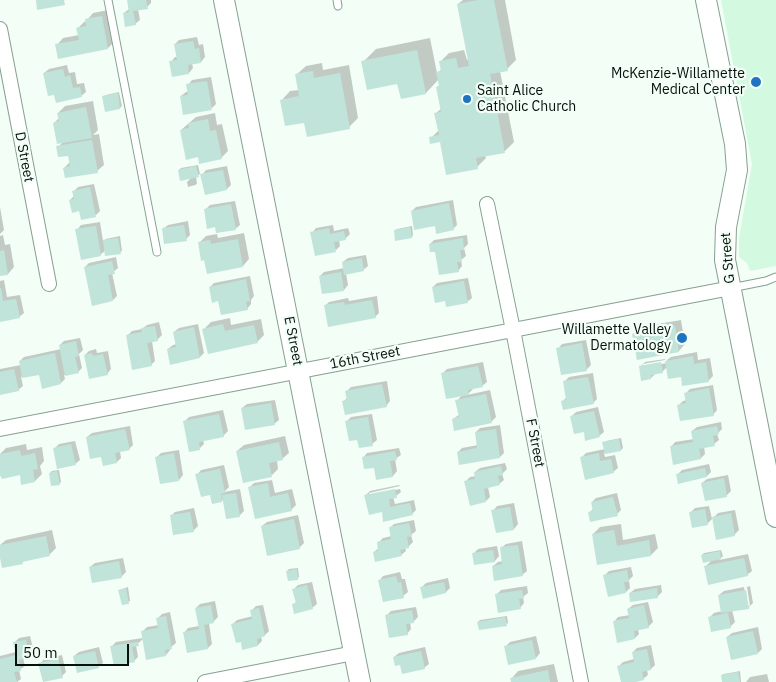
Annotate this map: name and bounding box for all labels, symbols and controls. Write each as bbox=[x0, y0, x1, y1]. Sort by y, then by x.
place label: McKenzie-Willamette Medical Center bbox=[611, 66, 745, 98]
marker: McKenzie-Willamette Medical Center bbox=[749, 75, 763, 89]
place label: Saint Alice Catholic Church bbox=[477, 83, 576, 115]
marker: Saint Alice Catholic Church bbox=[461, 93, 473, 105]
street label: D Street bbox=[11, 130, 37, 184]
street label: G Street bbox=[717, 232, 739, 284]
street label: E Street bbox=[280, 315, 306, 367]
place label: Willamette Valley Dermatology bbox=[562, 322, 671, 354]
marker: Willamette Valley Dermatology bbox=[675, 331, 689, 345]
street label: 16th Street bbox=[328, 343, 402, 373]
street label: F Street bbox=[522, 417, 548, 469]
scale bar bbox=[18, 634, 131, 666]
text: 50 m bbox=[23, 643, 58, 662]

